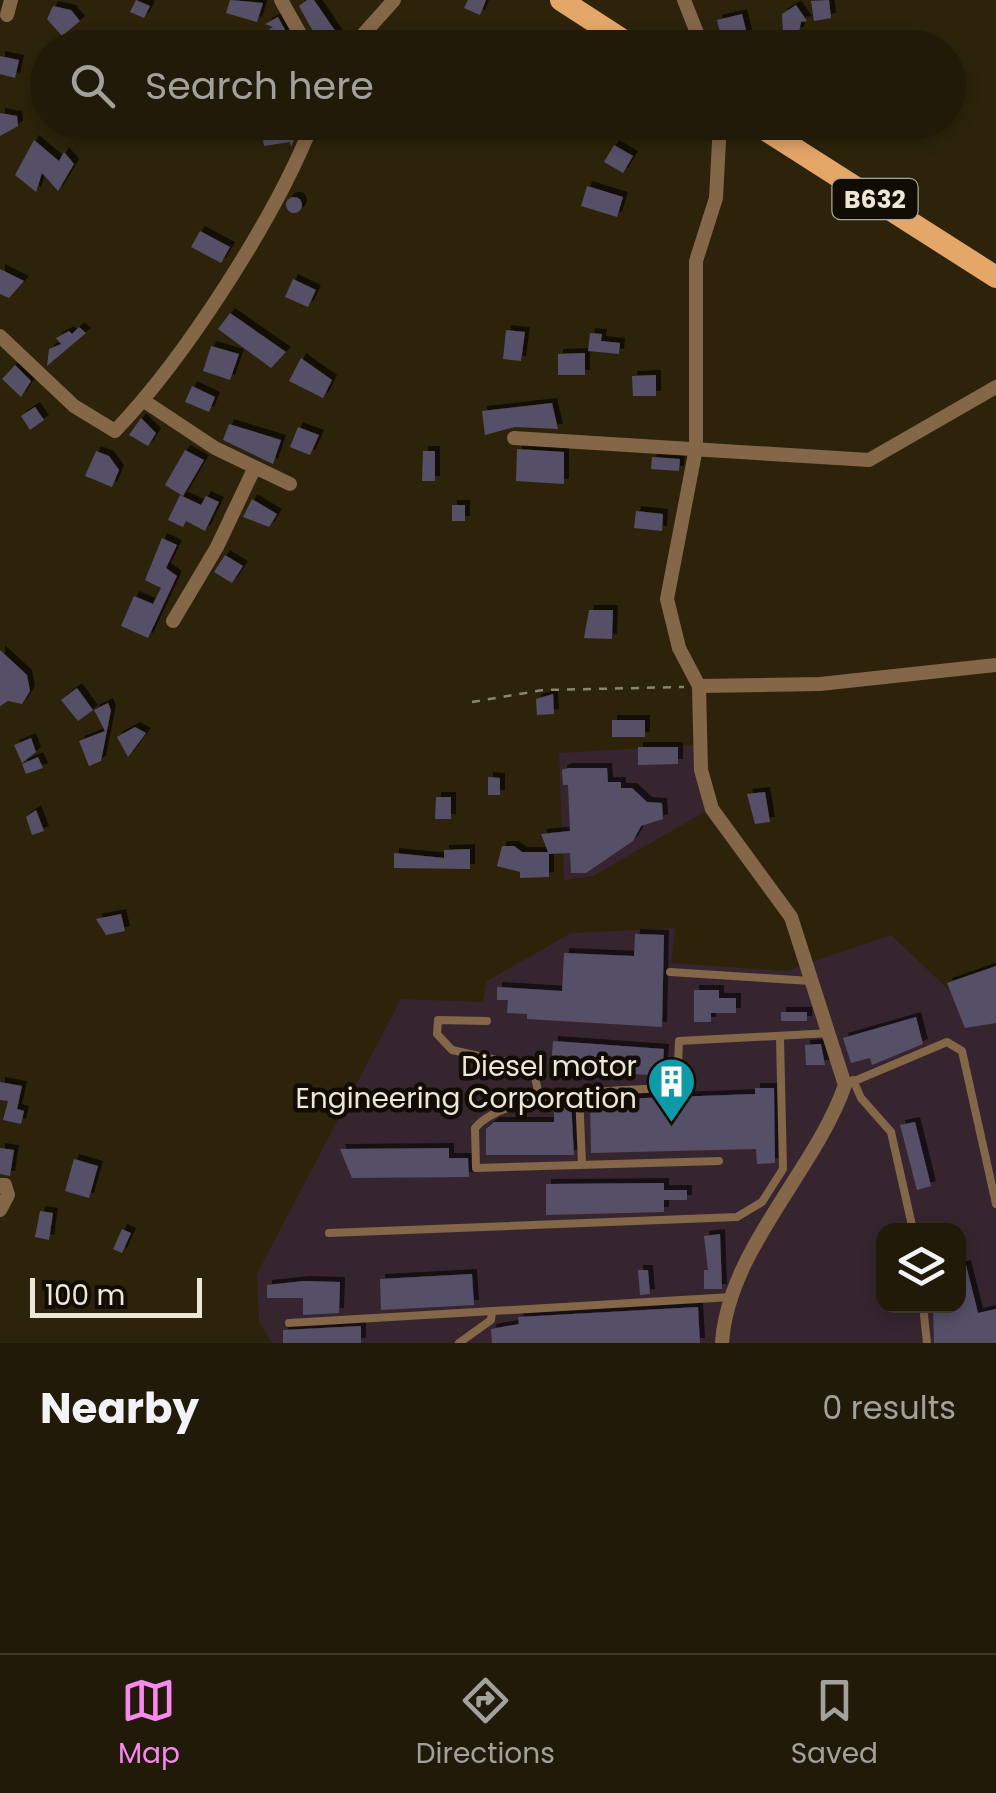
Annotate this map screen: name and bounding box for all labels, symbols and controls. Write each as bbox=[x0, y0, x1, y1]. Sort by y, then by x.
search box bbox=[30, 30, 966, 140]
icon: search bbox=[65, 58, 120, 113]
text: Search here bbox=[145, 59, 374, 112]
road number: B632 bbox=[832, 179, 918, 219]
place label: Diesel motor Engineering Corporation bbox=[295, 1047, 637, 1118]
building icon: Diesel motor Engineering Corporation bbox=[646, 1056, 698, 1124]
map controls bbox=[876, 1223, 966, 1313]
button: layers bbox=[876, 1223, 966, 1313]
scale bar bbox=[30, 1273, 202, 1318]
text: 100 m bbox=[45, 1276, 125, 1315]
text: Nearby bbox=[40, 1379, 199, 1438]
text: 0 results bbox=[822, 1385, 956, 1430]
tab: Map bbox=[118, 1673, 180, 1775]
tab: Directions bbox=[416, 1673, 555, 1775]
tab: Saved bbox=[791, 1673, 878, 1775]

